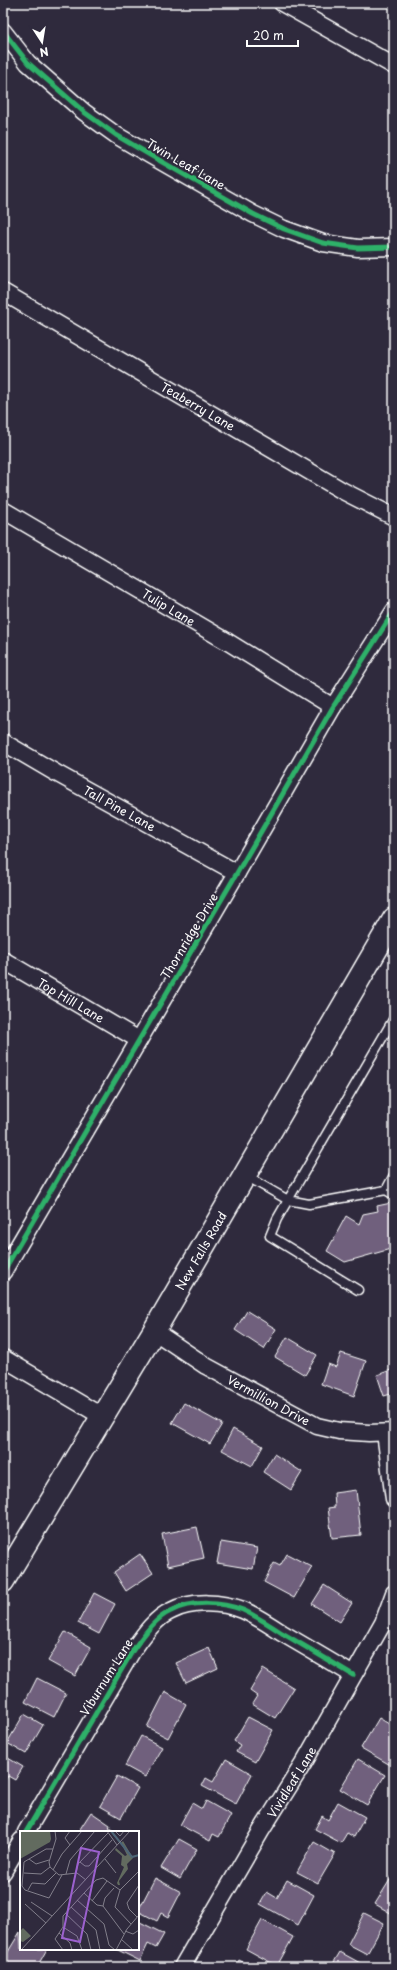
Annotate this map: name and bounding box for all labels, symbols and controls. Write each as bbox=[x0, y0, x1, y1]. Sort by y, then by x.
north arrow bbox=[22, 22, 62, 62]
scale bar bbox=[247, 22, 298, 48]
text: 20 m bbox=[253, 26, 284, 44]
text: N bbox=[38, 43, 50, 62]
street label: Twin Leaf Lane bbox=[143, 134, 229, 194]
street label: Teaberry Lane bbox=[158, 377, 239, 435]
street label: Tulip Lane bbox=[138, 584, 199, 630]
street label: Tall Pine Lane bbox=[80, 781, 159, 836]
street label: Thornridge Drive bbox=[156, 889, 222, 983]
street label: Top Hill Lane bbox=[34, 973, 108, 1027]
street label: New Falls Road bbox=[171, 1208, 231, 1293]
street label: Vermillion Drive bbox=[224, 1370, 313, 1430]
street label: Viburnum Lane bbox=[75, 1635, 137, 1719]
street label: Vividleaf Lane bbox=[262, 1743, 321, 1821]
inset map bbox=[20, 1831, 139, 1950]

